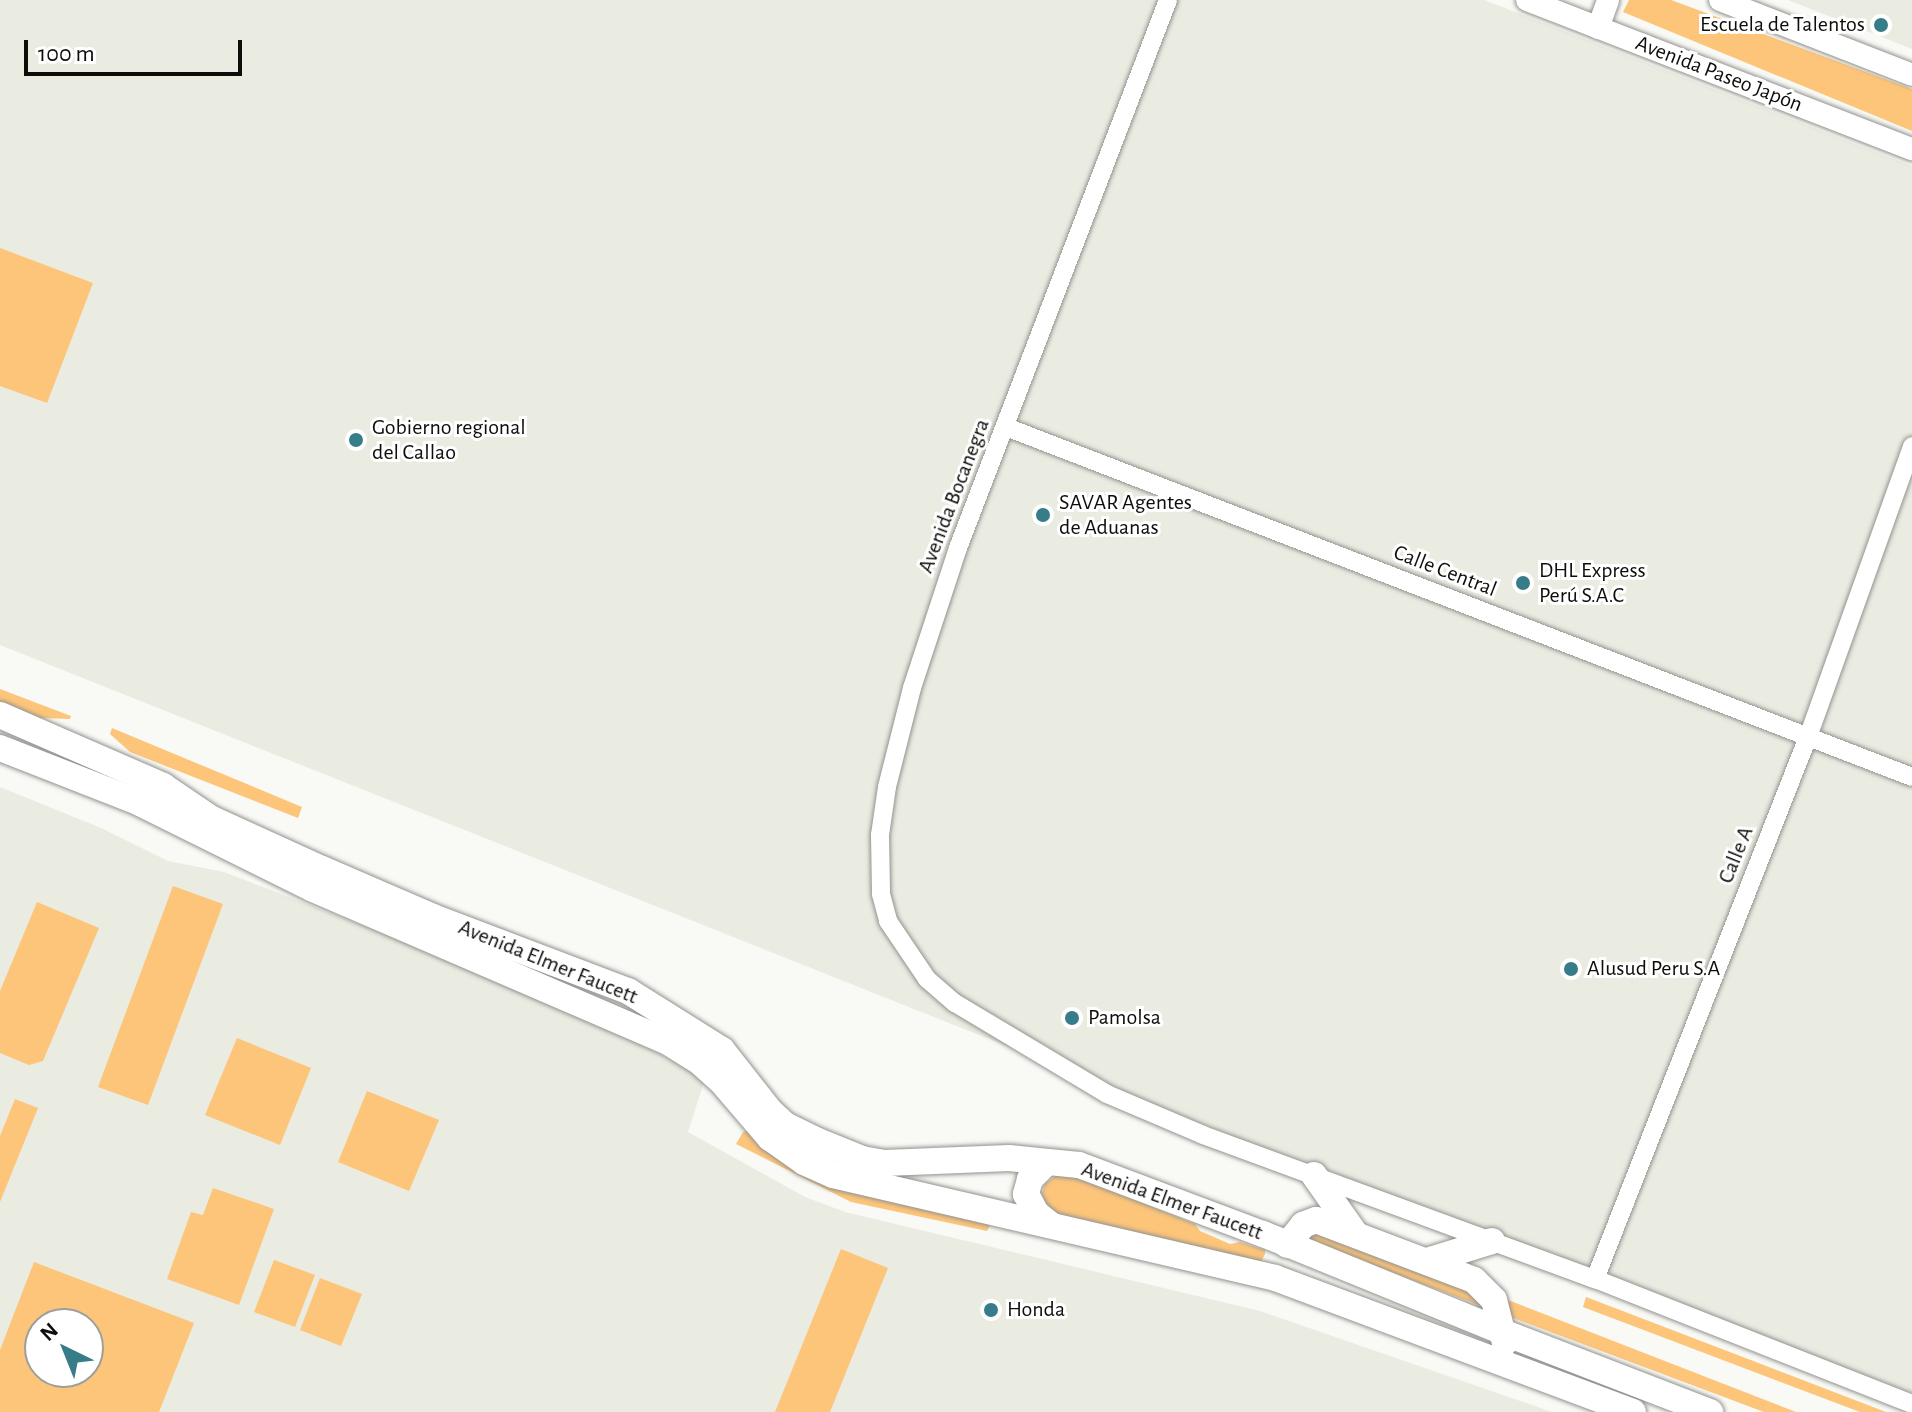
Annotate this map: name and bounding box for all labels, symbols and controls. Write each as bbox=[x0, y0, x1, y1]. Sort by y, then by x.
place label: Escuela de Talentos bbox=[1700, 12, 1865, 38]
marker: Escuela de Talentos bbox=[1872, 16, 1890, 34]
scale bar bbox=[28, 24, 246, 74]
street label: Avenida Paseo Japón bbox=[1632, 30, 1806, 118]
text: 100 m bbox=[38, 42, 95, 66]
place label: Gobierno regional del Callao bbox=[372, 414, 526, 466]
street label: Avenida Bocanegra bbox=[912, 415, 996, 577]
marker: Gobierno regional del Callao bbox=[347, 431, 365, 449]
place label: SAVAR Agentes de Aduanas bbox=[1059, 489, 1192, 540]
marker: SAVAR Agentes de Aduanas bbox=[1034, 506, 1052, 524]
street label: Calle Central bbox=[1390, 539, 1500, 603]
place label: DHL Express Perú S.A.C bbox=[1539, 557, 1646, 608]
marker: DHL Express Perú S.A.C bbox=[1514, 574, 1532, 592]
street label: Calle A bbox=[1713, 823, 1759, 887]
street label: Avenida Elmer Faucett bbox=[455, 914, 641, 1010]
place label: Alusud Peru S.A bbox=[1587, 956, 1720, 982]
marker: Alusud Peru S.A bbox=[1562, 960, 1580, 978]
place label: Pamolsa bbox=[1088, 1005, 1161, 1031]
marker: Pamolsa bbox=[1063, 1009, 1081, 1027]
street label: Avenida Elmer Faucett bbox=[1078, 1156, 1266, 1246]
place label: Honda bbox=[1007, 1297, 1065, 1323]
marker: Honda bbox=[982, 1301, 1000, 1319]
north arrow bbox=[24, 1308, 104, 1388]
text: N bbox=[36, 1319, 62, 1345]

